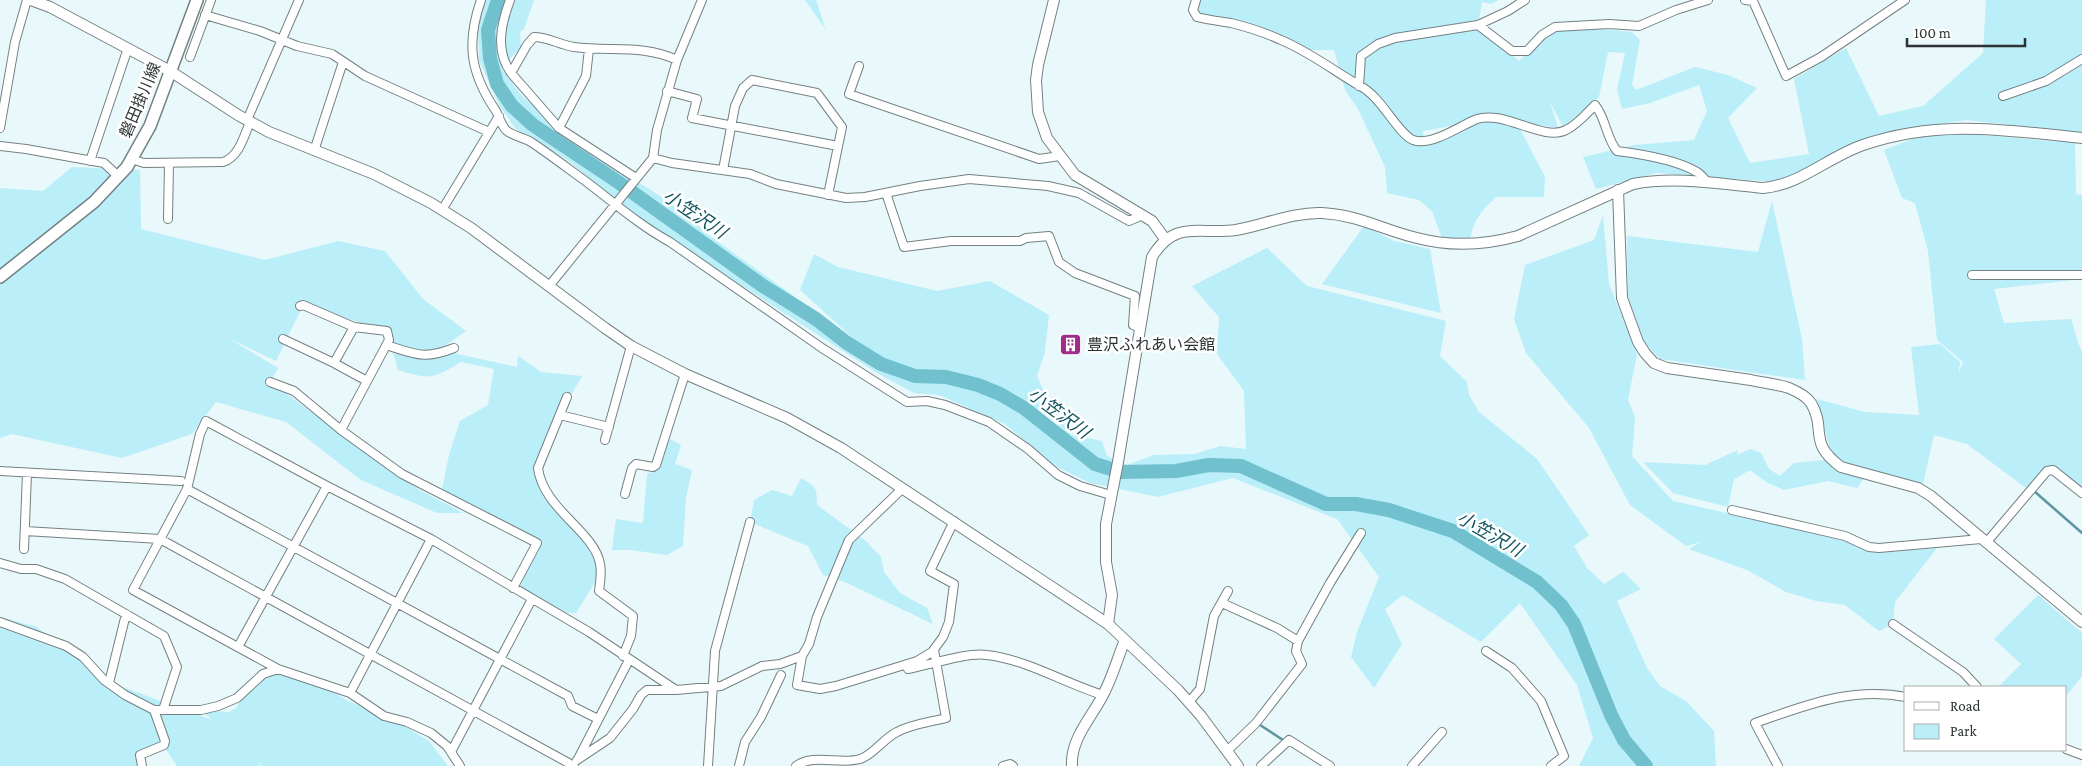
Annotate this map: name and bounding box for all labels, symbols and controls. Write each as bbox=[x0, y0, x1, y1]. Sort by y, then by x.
scale bar bbox=[1907, 15, 2024, 47]
text: 100 m bbox=[1914, 25, 1951, 41]
street label: 磐田掛川線 bbox=[117, 60, 163, 140]
water label: 小笠沢川 bbox=[660, 186, 732, 244]
building icon: 豊沢ふれあい会館 bbox=[1059, 332, 1083, 356]
place label: 豊沢ふれあい会館 bbox=[1087, 336, 1215, 353]
water label: 小笠沢川 bbox=[1024, 383, 1095, 444]
water label: 小笠沢川 bbox=[1454, 507, 1528, 562]
legend bbox=[1904, 686, 2067, 751]
text: Road bbox=[1950, 698, 1981, 714]
text: Park bbox=[1950, 723, 1977, 739]

